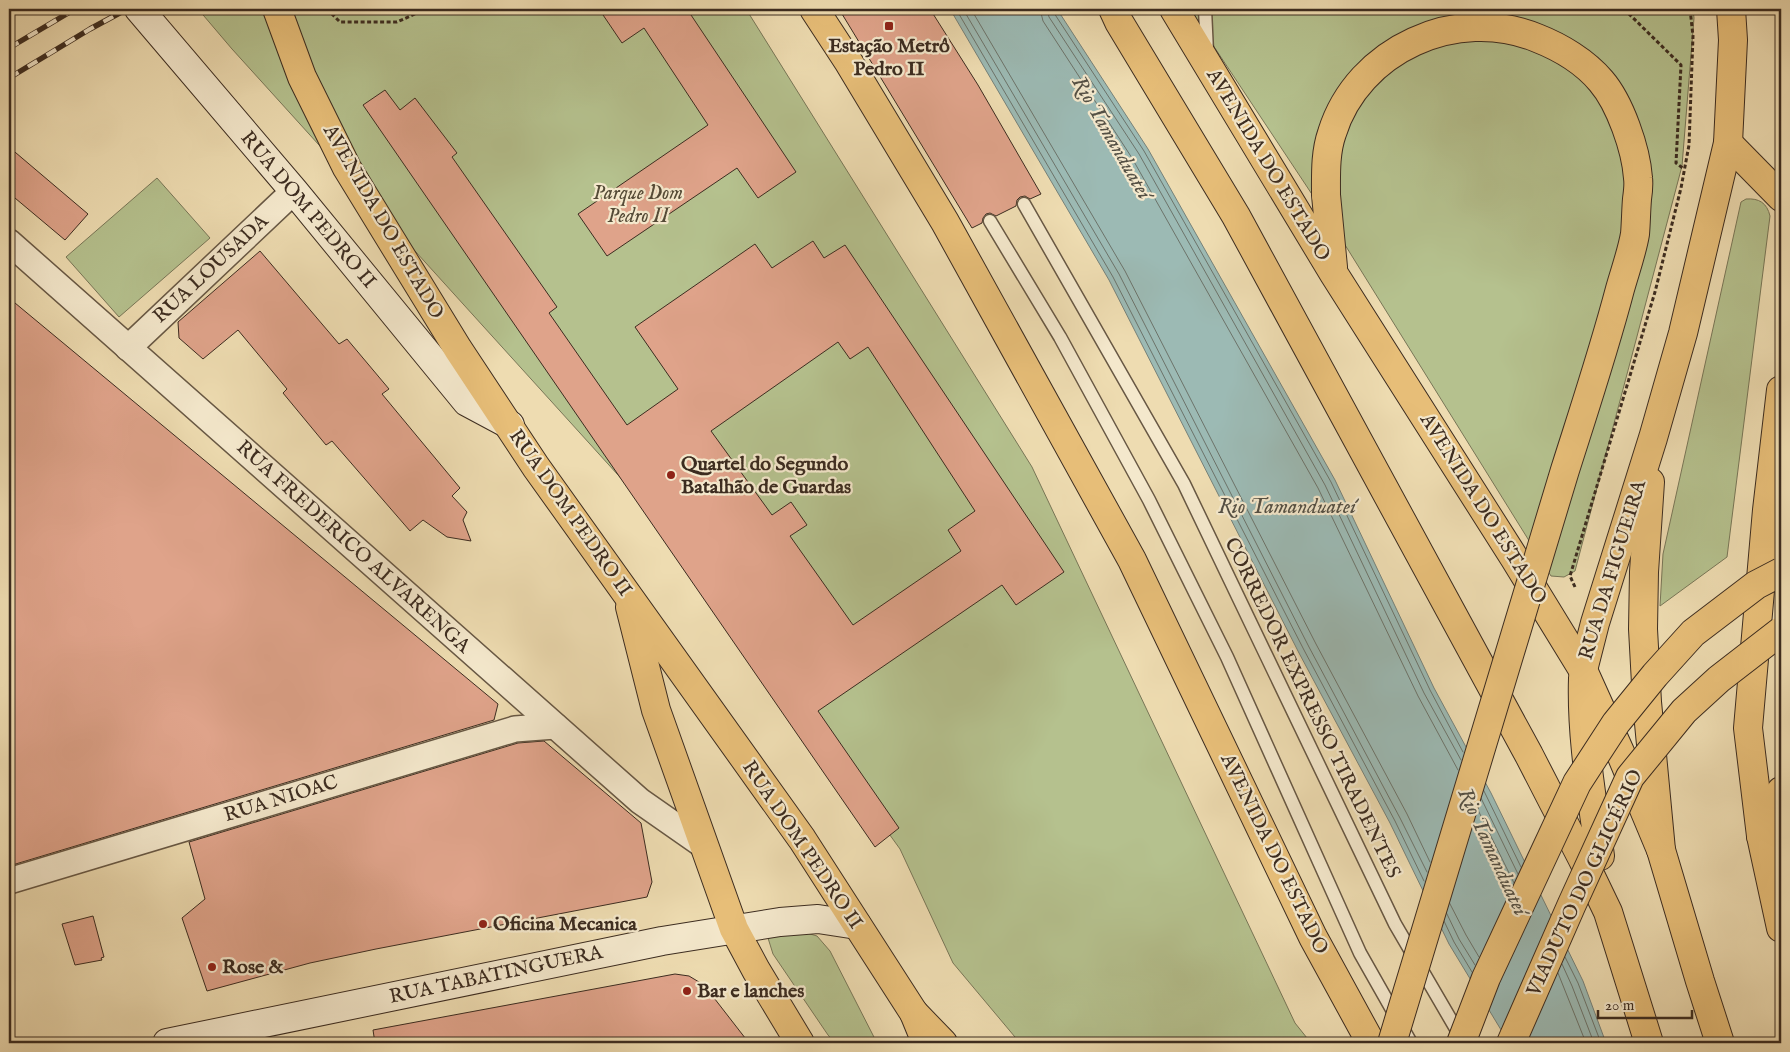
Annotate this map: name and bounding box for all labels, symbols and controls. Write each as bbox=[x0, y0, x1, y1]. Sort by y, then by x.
marker: Estação Metrô Pedro II bbox=[883, 20, 895, 32]
place label: Estação Metrô Pedro II bbox=[828, 34, 950, 82]
street label: AVENIDA DO ESTADO bbox=[1200, 63, 1335, 266]
water label: Rio Tamanduateí bbox=[1065, 72, 1159, 208]
street label: AVENIDA DO ESTADO bbox=[317, 119, 449, 324]
street label: RUA DOM PEDRO II bbox=[235, 126, 382, 294]
park label: Parque Dom Pedro II bbox=[593, 181, 683, 229]
street label: RUA LOUSADA bbox=[148, 209, 274, 329]
street label: AVENIDA DO ESTADO bbox=[1413, 408, 1552, 609]
street label: RUA DOM PEDRO II bbox=[503, 425, 637, 602]
street label: RUA FREDERICO ALVARENGA bbox=[231, 435, 476, 659]
place label: Quartel do Segundo Batalhão de Guardas bbox=[681, 452, 851, 500]
marker: Quartel do Segundo Batalhão de Guardas bbox=[665, 469, 677, 481]
street label: RUA DA FIGUEIRA bbox=[1574, 477, 1652, 663]
water label: Rio Tamanduateí bbox=[1218, 494, 1360, 521]
street label: CORREDOR EXPRESSO TIRADENTES bbox=[1218, 534, 1406, 882]
street label: AVENIDA DO ESTADO bbox=[1214, 749, 1334, 958]
street label: RUA DOM PEDRO II bbox=[736, 756, 868, 934]
street label: VIADUTO DO GLICÉRIO bbox=[1521, 766, 1649, 1001]
street label: RUA NIOAC bbox=[221, 770, 341, 828]
water label: Rio Tamanduateí bbox=[1451, 784, 1535, 924]
place label: Oficina Mecanica bbox=[493, 912, 637, 937]
marker: Oficina Mecanica bbox=[477, 918, 489, 930]
street label: RUA TABATINGUERA bbox=[387, 940, 605, 1010]
place label: Rose & bbox=[222, 955, 284, 980]
marker: Rose & bbox=[206, 961, 218, 973]
place label: Bar e lanches bbox=[697, 979, 804, 1004]
marker: Bar e lanches bbox=[681, 985, 693, 997]
scale bar bbox=[1598, 987, 1691, 1019]
text: 20 m bbox=[1605, 996, 1635, 1015]

